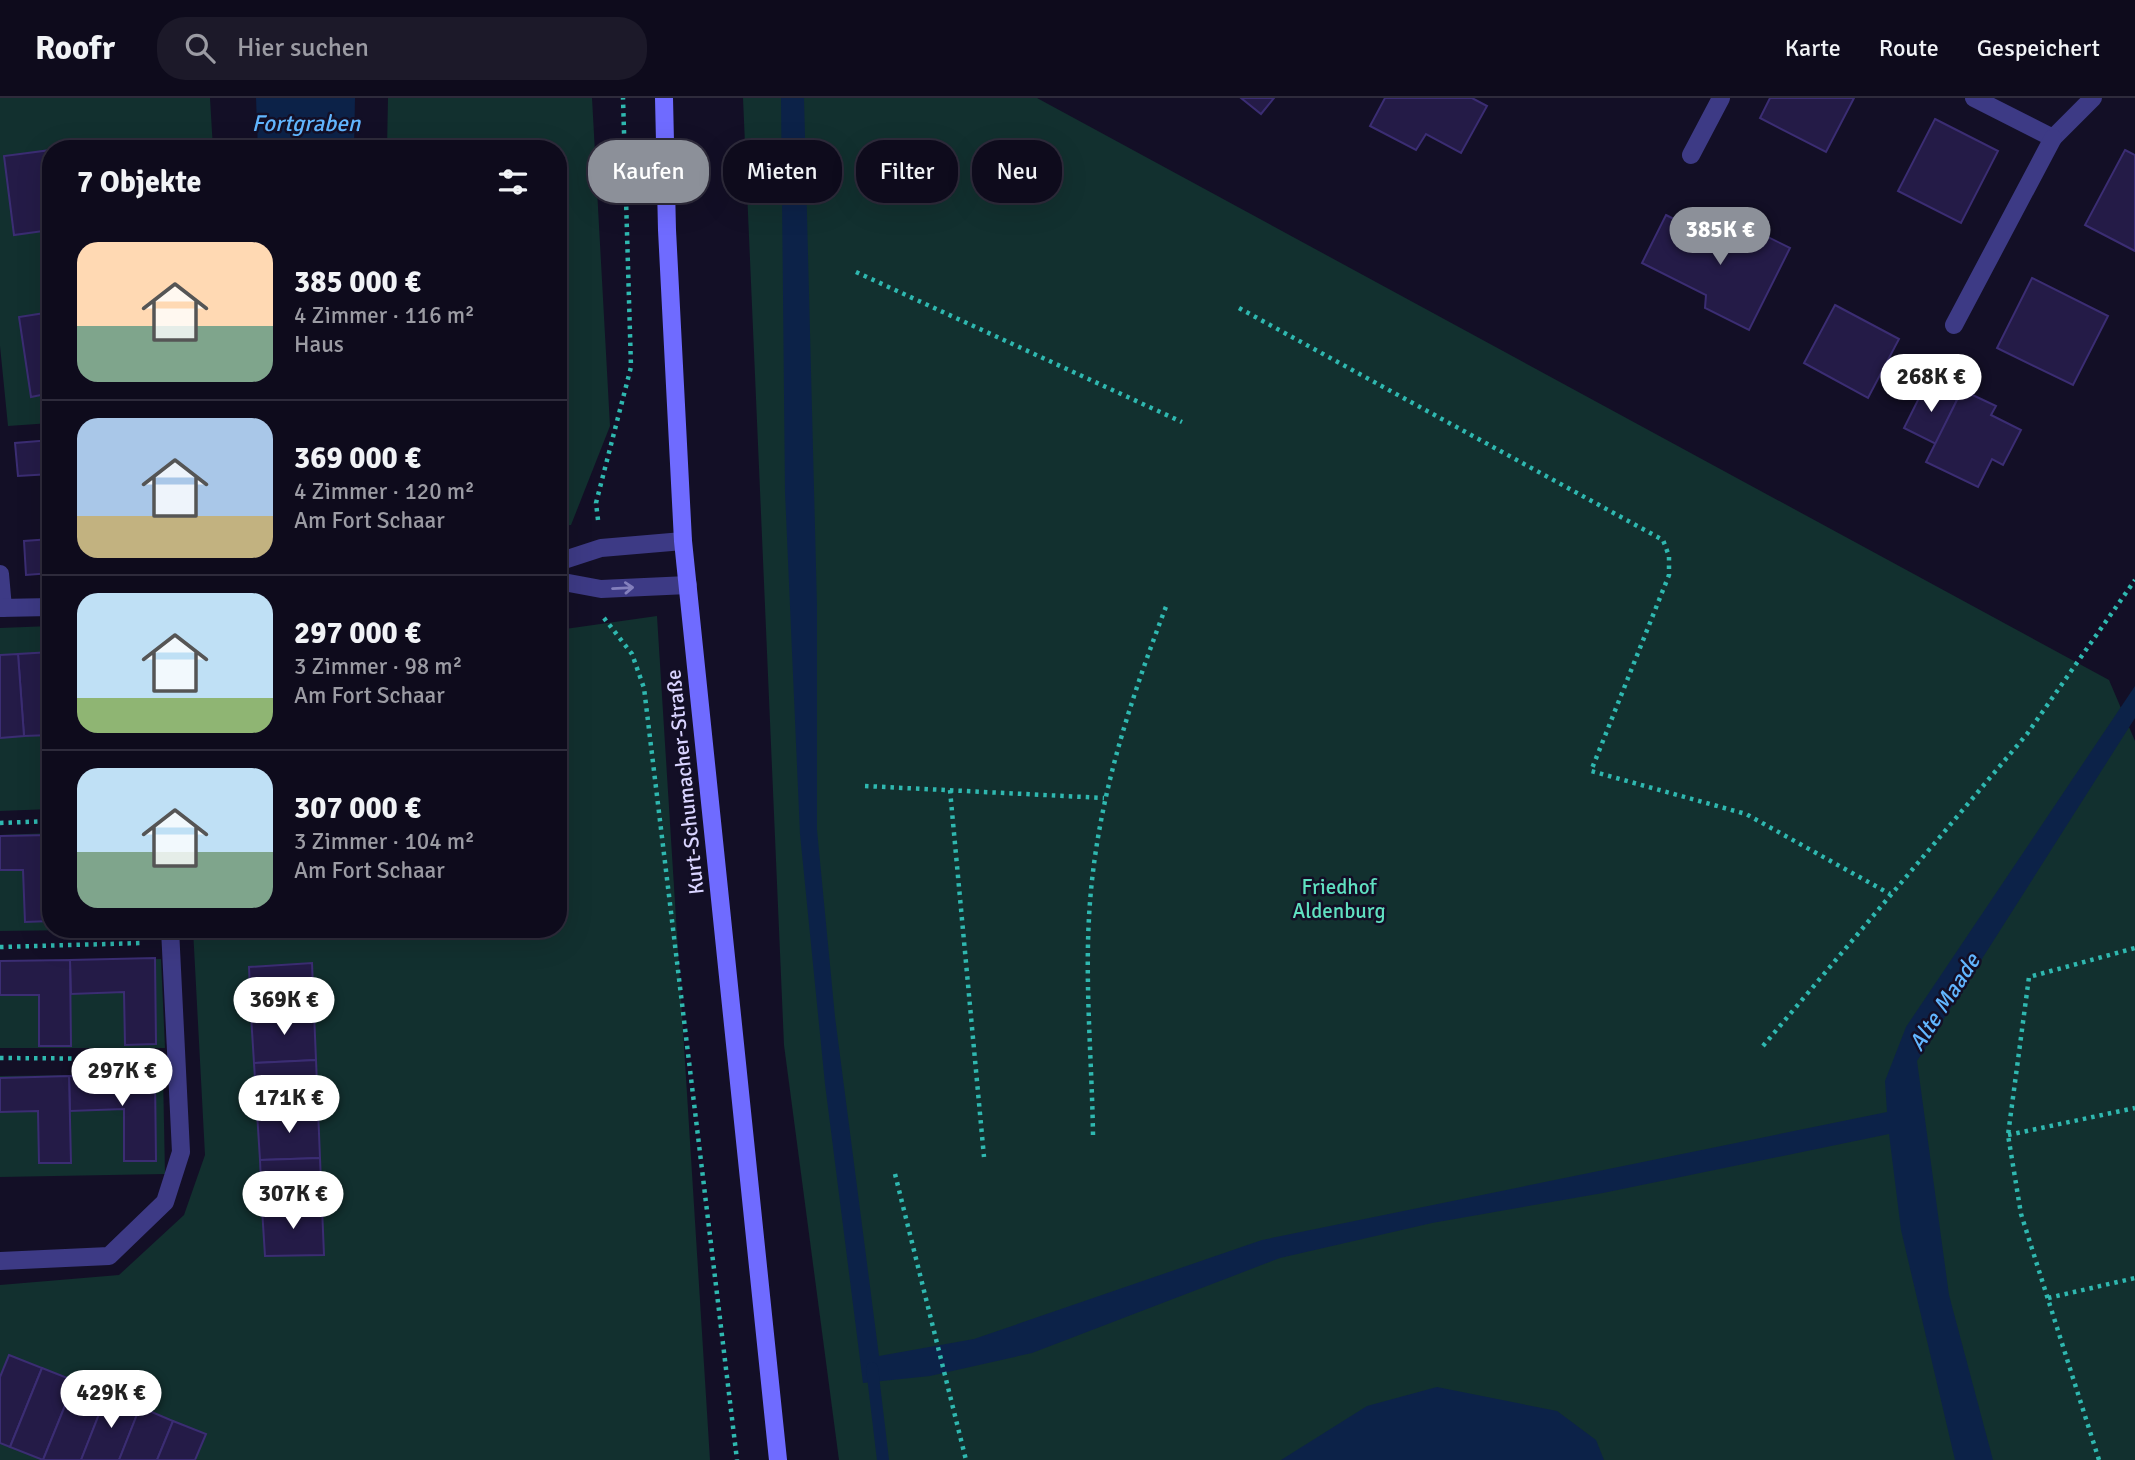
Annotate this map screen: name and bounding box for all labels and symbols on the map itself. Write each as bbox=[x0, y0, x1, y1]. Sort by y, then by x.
water label: Fortgraben bbox=[252, 109, 362, 138]
pin: 385K € bbox=[1663, 208, 1777, 267]
pin: 268K € bbox=[1874, 354, 1988, 414]
one-way arrow bbox=[611, 581, 634, 594]
street label: Kurt-Schumacher-Straße bbox=[660, 668, 710, 896]
park label: Friedhof Aldenburg bbox=[1293, 874, 1385, 924]
water label: Alte Maade bbox=[1902, 947, 1987, 1056]
pin: 369K € bbox=[227, 978, 341, 1037]
pin: 297K € bbox=[65, 1048, 179, 1108]
pin: 171K € bbox=[232, 1076, 346, 1135]
pin: 307K € bbox=[236, 1172, 350, 1231]
pin: 429K € bbox=[54, 1370, 168, 1430]

